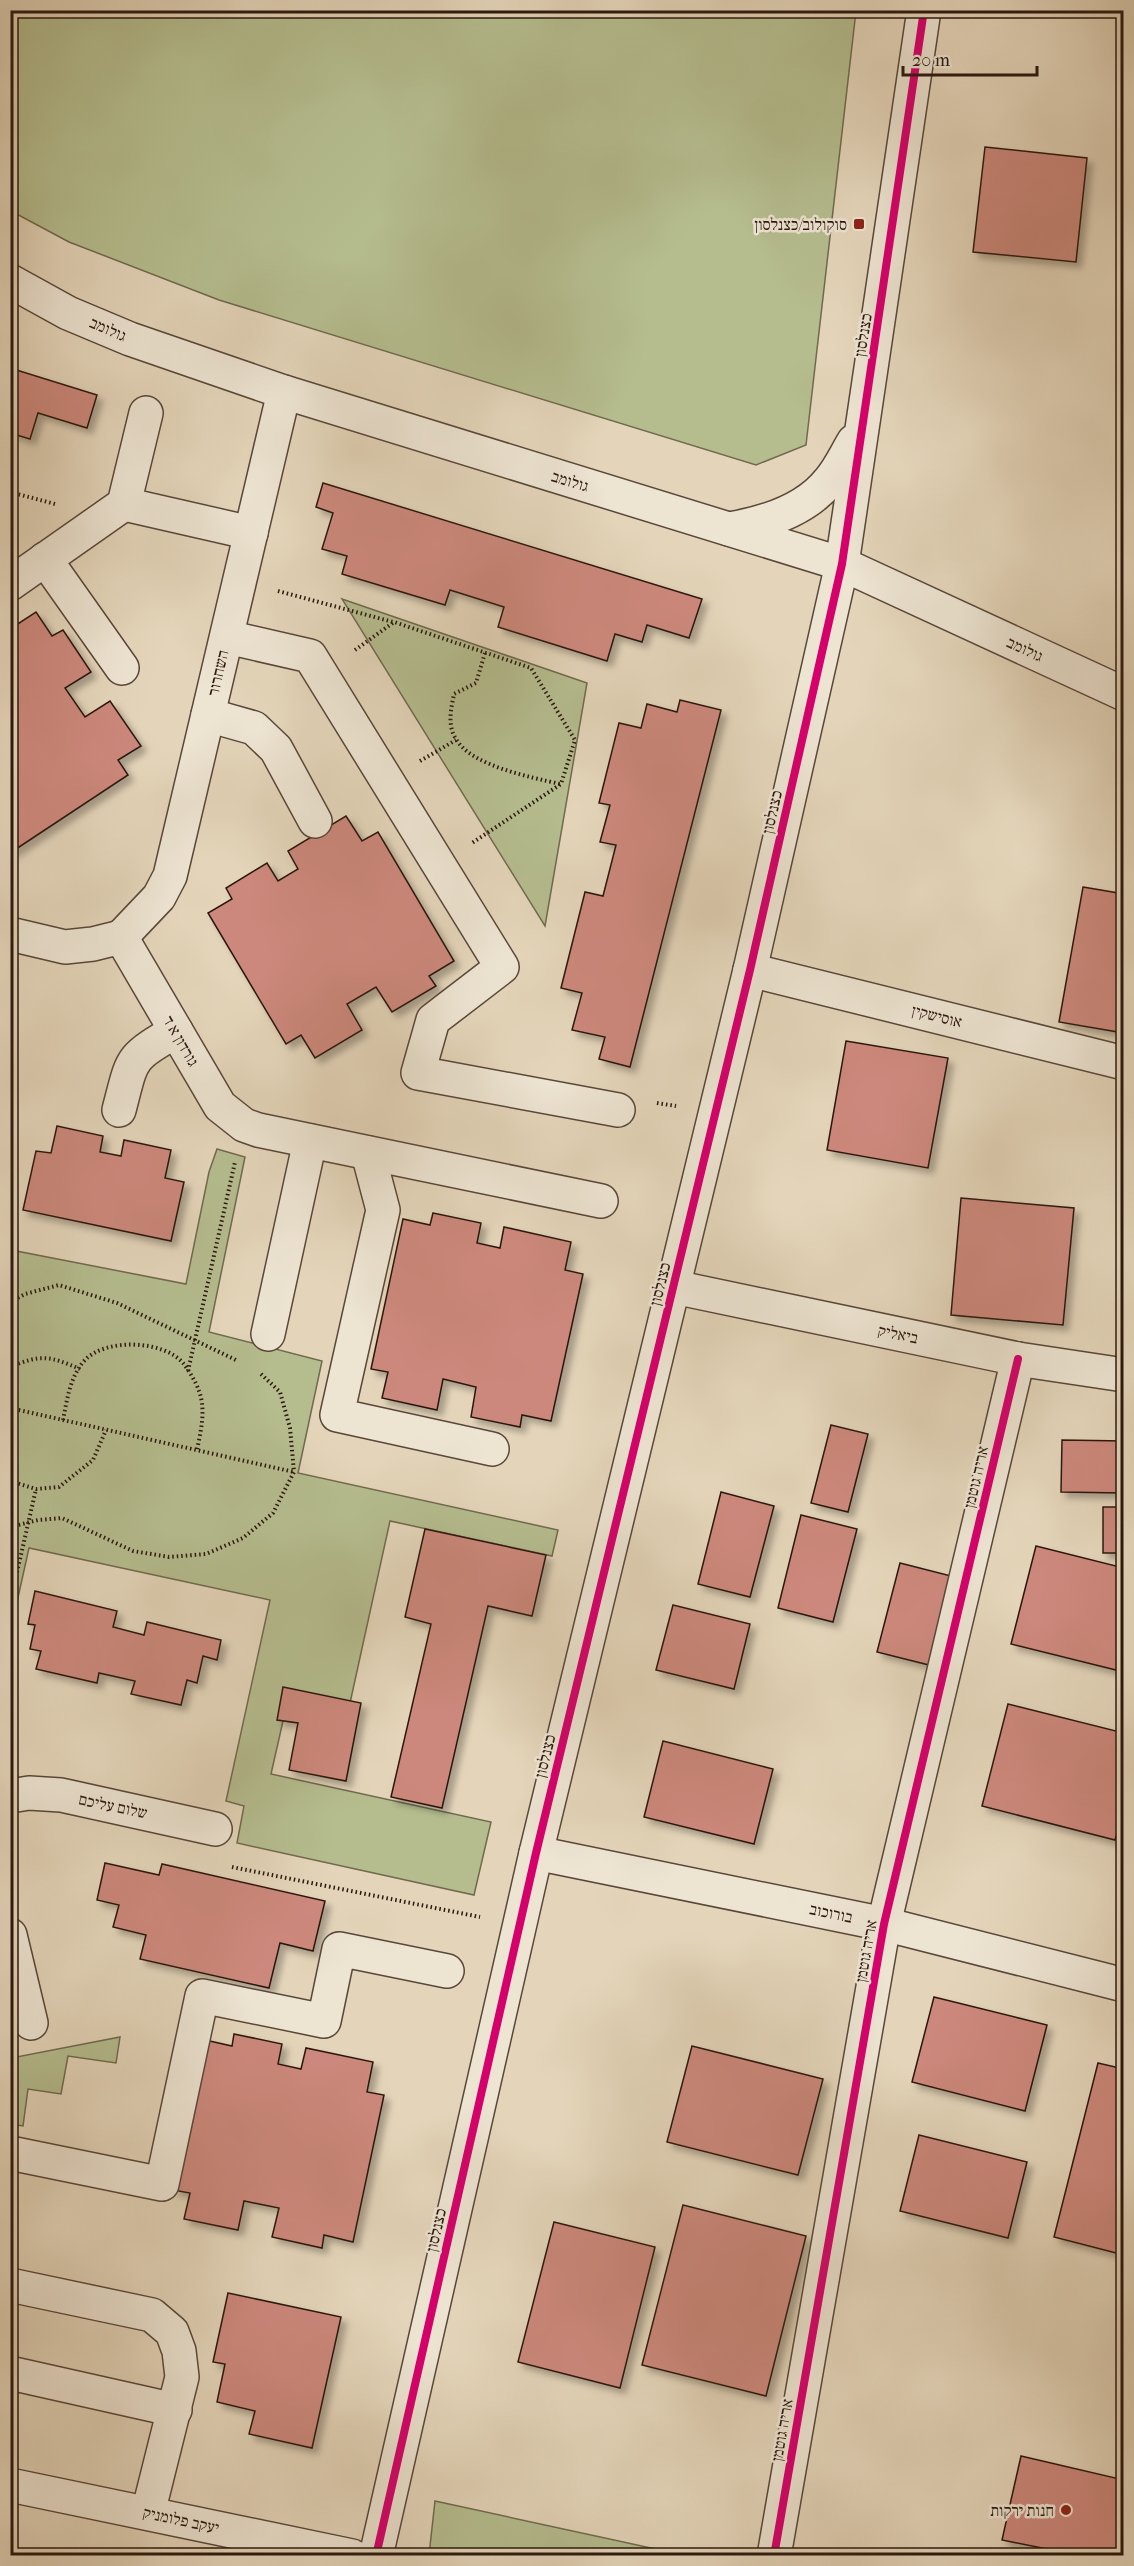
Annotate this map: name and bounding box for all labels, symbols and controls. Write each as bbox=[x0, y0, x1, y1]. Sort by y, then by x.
scale bar bbox=[903, 39, 1036, 77]
text: 20 m bbox=[912, 50, 950, 71]
place label: סוקולוב/כצנלסון bbox=[754, 215, 847, 234]
marker: סוקולוב/כצנלסון bbox=[852, 217, 866, 231]
street label: כצנלסון bbox=[850, 312, 876, 358]
street label: גולומב bbox=[87, 313, 129, 345]
street label: גולומב bbox=[549, 466, 591, 496]
street label: גולומב bbox=[1004, 632, 1046, 666]
street label: השחרור bbox=[203, 648, 233, 698]
street label: כצנלסון bbox=[758, 788, 786, 836]
street label: אוסישקין bbox=[910, 1001, 964, 1031]
street label: גורדון א ד bbox=[159, 1012, 203, 1070]
street label: כצנלסון bbox=[645, 1260, 675, 1308]
street label: ביאליק bbox=[876, 1320, 920, 1348]
street label: אריה גוטמן bbox=[960, 1444, 992, 1510]
street label: כצנלסון bbox=[530, 1732, 560, 1780]
street label: שלום עליכם bbox=[77, 1789, 149, 1823]
street label: בורוכוב bbox=[808, 1899, 855, 1927]
street label: אריה גוטמן bbox=[851, 1918, 881, 1984]
street label: כצנלסון bbox=[422, 2206, 450, 2254]
street label: אריה גוטמן bbox=[767, 2397, 797, 2463]
place label: חנות ירקות bbox=[990, 2501, 1054, 2520]
street label: יעקב פלומניק bbox=[141, 2503, 221, 2537]
marker: חנות ירקות bbox=[1059, 2503, 1073, 2517]

